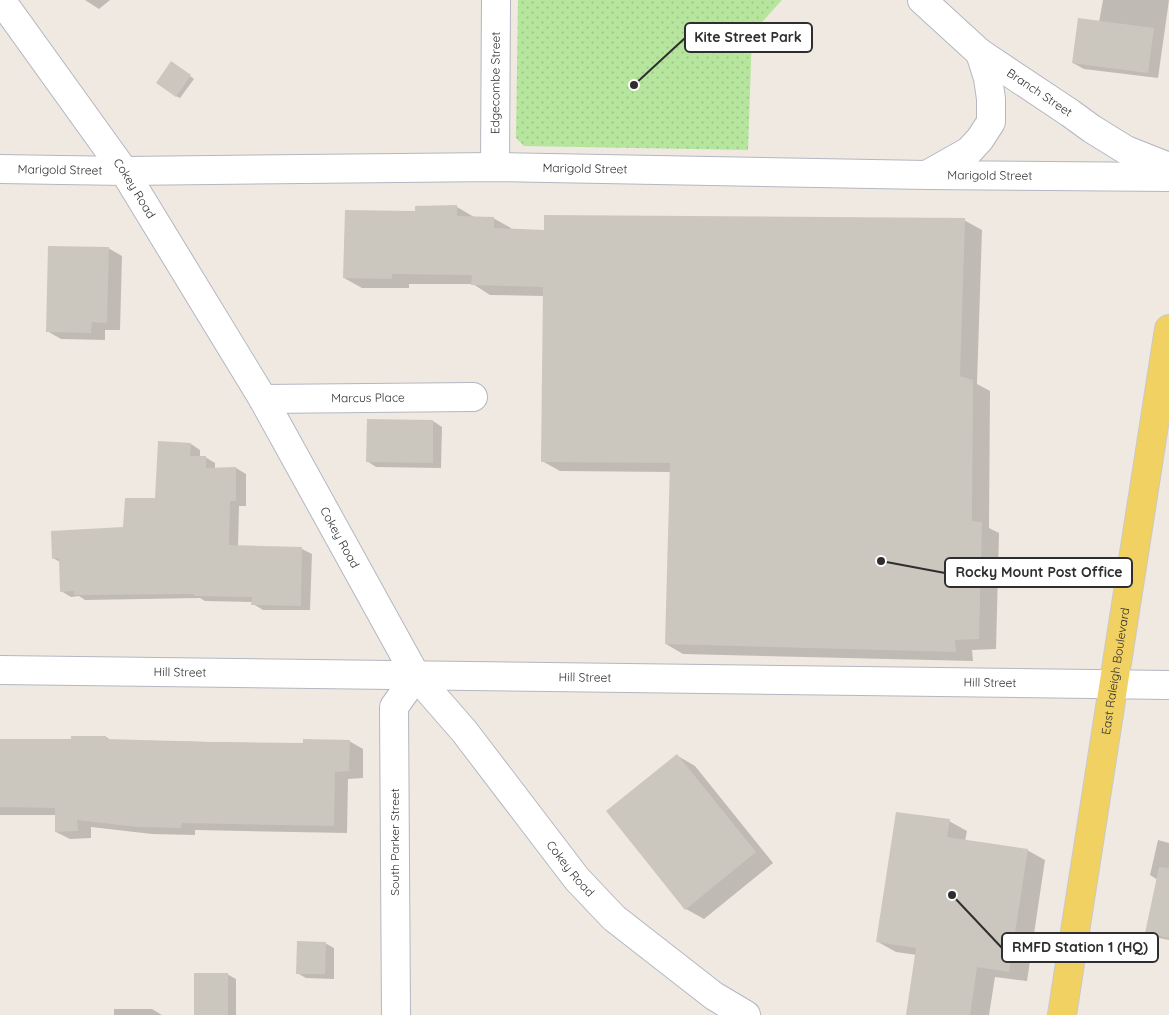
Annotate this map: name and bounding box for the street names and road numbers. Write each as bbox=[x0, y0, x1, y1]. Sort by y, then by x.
street label: Edgecombe Street bbox=[487, 32, 503, 134]
street label: Branch Street bbox=[1004, 65, 1075, 119]
street label: Cokey Road bbox=[110, 155, 159, 221]
street label: Marigold Street bbox=[542, 160, 628, 176]
street label: Marigold Street bbox=[17, 161, 103, 178]
street label: Marigold Street bbox=[947, 167, 1032, 183]
street label: Marcus Place bbox=[331, 390, 405, 405]
street label: Cokey Road bbox=[317, 504, 363, 571]
street label: East Raleigh Boulevard bbox=[1098, 606, 1132, 736]
street label: Hill Street bbox=[153, 664, 207, 680]
street label: Hill Street bbox=[558, 669, 611, 685]
street label: Hill Street bbox=[963, 674, 1016, 690]
street label: South Parker Street bbox=[387, 788, 402, 896]
street label: Cokey Road bbox=[543, 837, 598, 900]

